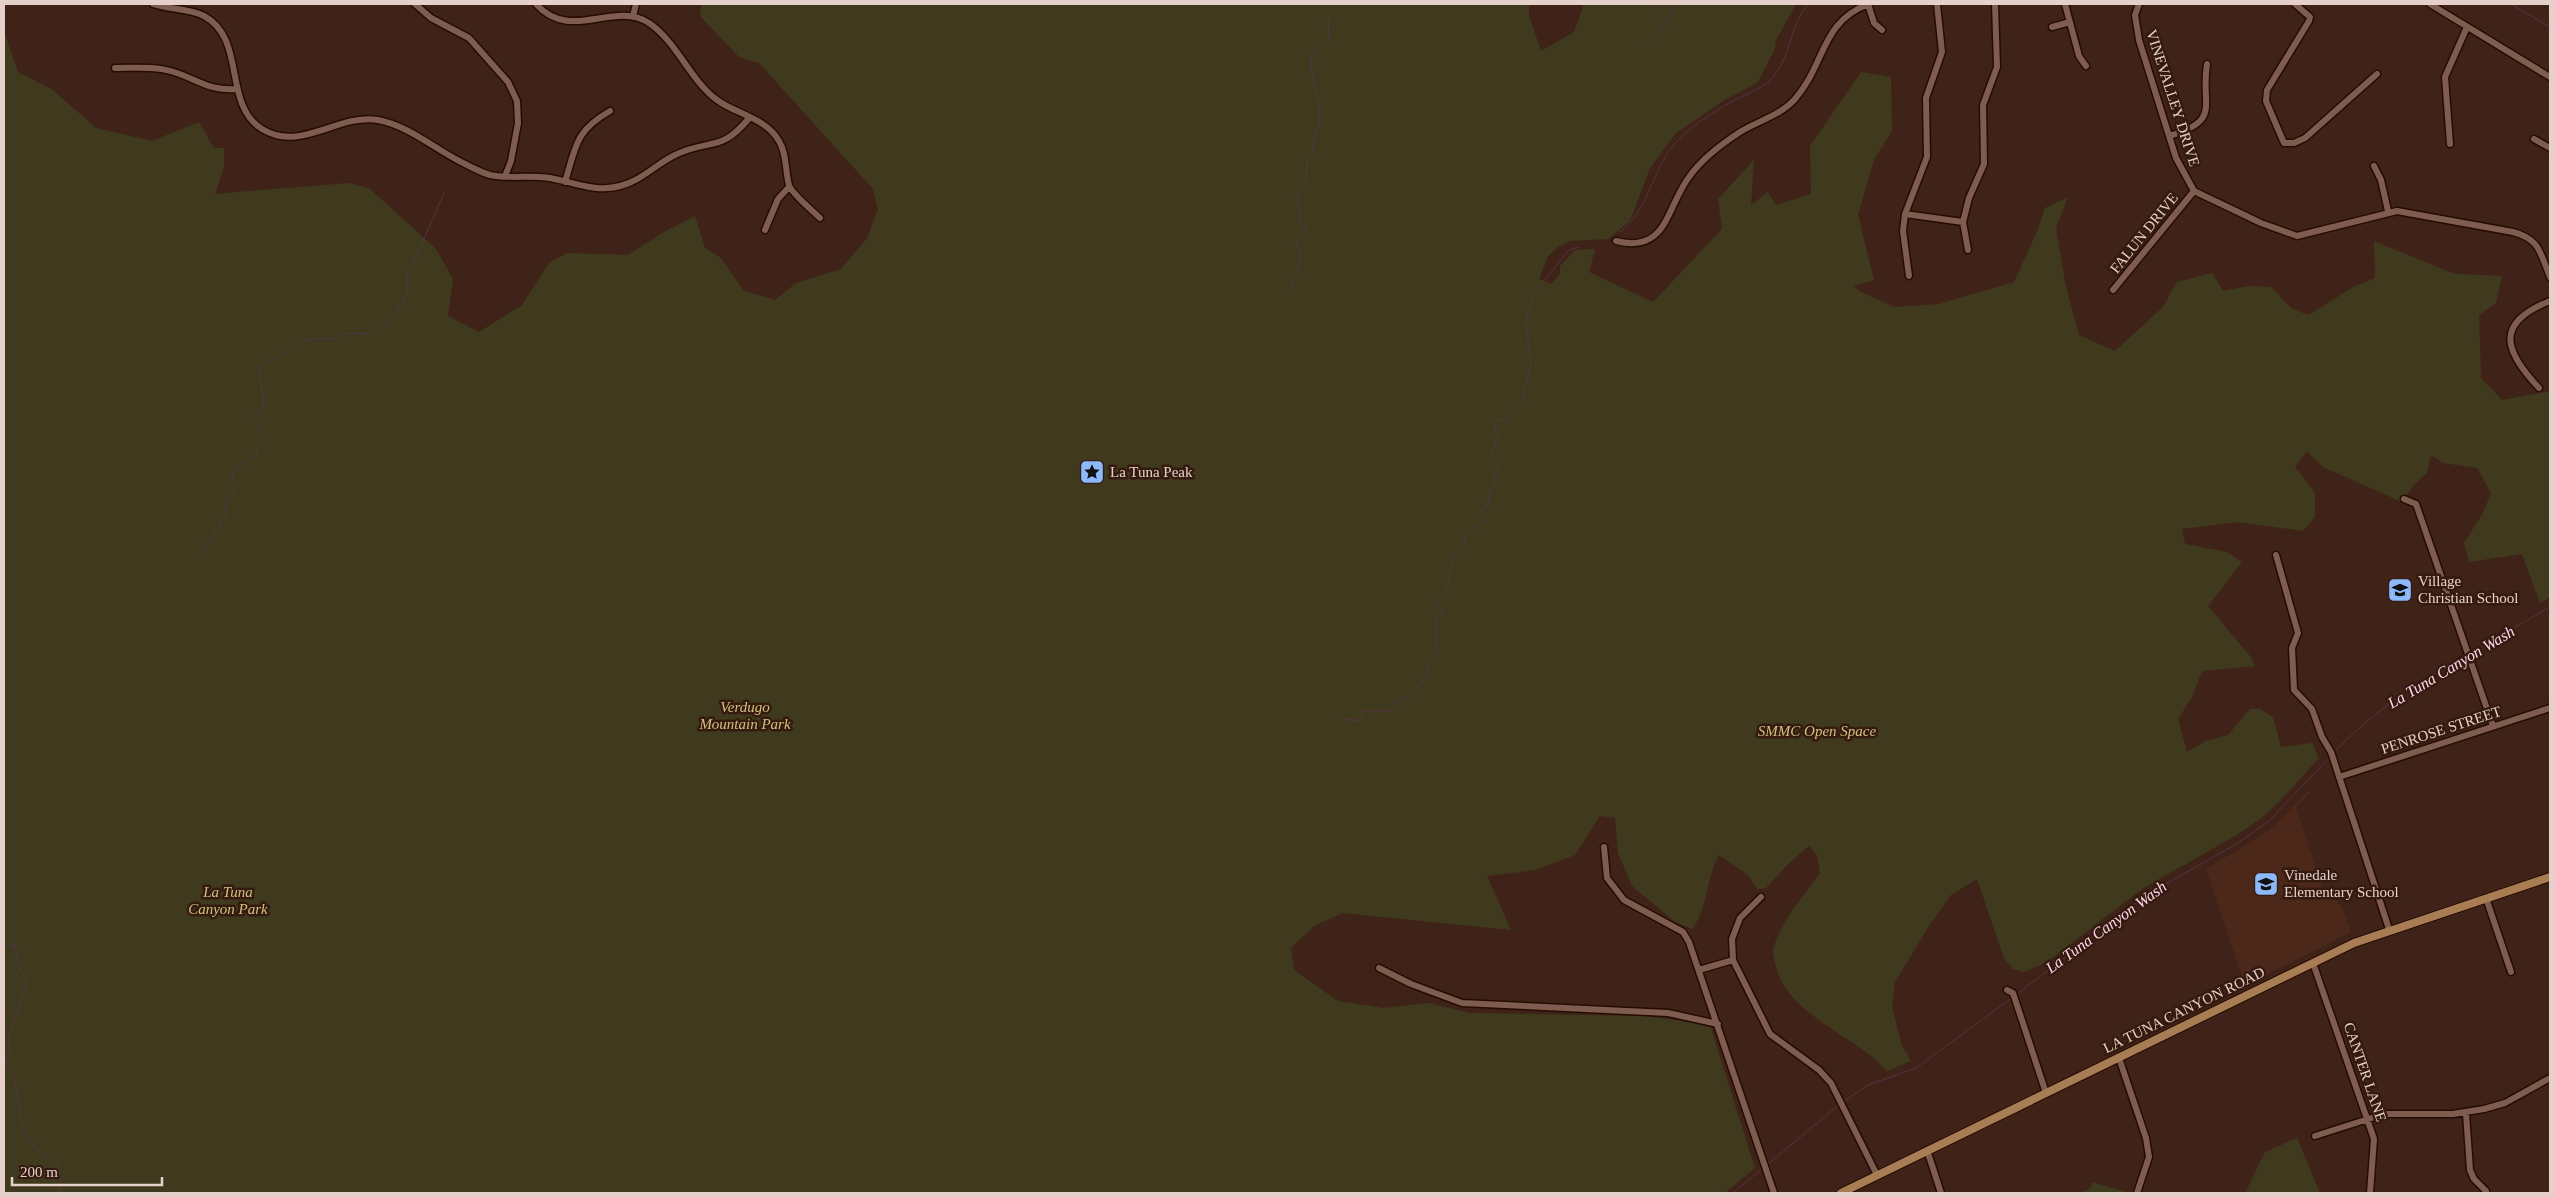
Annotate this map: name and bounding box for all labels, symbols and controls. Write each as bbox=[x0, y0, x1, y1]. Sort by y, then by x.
street label: VINEVALLEY DRIVE bbox=[2143, 28, 2203, 168]
street label: FALUN DRIVE bbox=[2107, 190, 2181, 276]
place icon: La Tuna Peak bbox=[1079, 459, 1105, 485]
place label: La Tuna Peak bbox=[1110, 464, 1193, 480]
place label: Village Christian School bbox=[2418, 573, 2518, 606]
school or university icon: Village Christian School bbox=[2387, 577, 2413, 603]
water label: La Tuna Canyon Wash bbox=[2384, 622, 2518, 713]
park label: Verdugo Mountain Park bbox=[698, 699, 791, 732]
street label: PENROSE STREET bbox=[2379, 703, 2503, 757]
park label: SMMC Open Space bbox=[1758, 723, 1876, 739]
place label: Vinedale Elementary School bbox=[2284, 867, 2399, 900]
school or university icon: Vinedale Elementary School bbox=[2253, 871, 2279, 897]
water label: La Tuna Canyon Wash bbox=[2042, 878, 2170, 978]
park label: La Tuna Canyon Park bbox=[188, 884, 268, 917]
street label: LA TUNA CANYON ROAD bbox=[2101, 964, 2267, 1056]
street label: CANTER LANE bbox=[2341, 1020, 2389, 1124]
scale bar bbox=[12, 1154, 162, 1186]
text: 200 m bbox=[20, 1164, 58, 1180]

